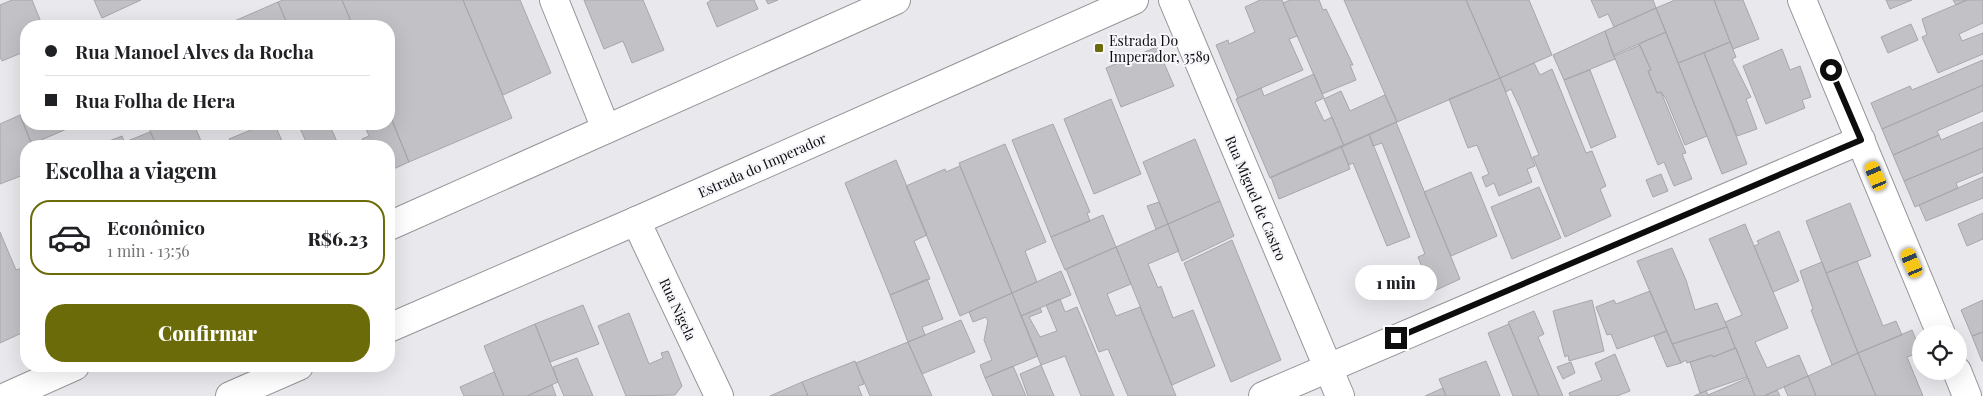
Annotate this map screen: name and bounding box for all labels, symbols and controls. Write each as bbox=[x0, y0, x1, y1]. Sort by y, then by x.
place label: Estrada Do Imperador, 3589 bbox=[1109, 31, 1210, 66]
text: Rua Manoel Alves da Rocha bbox=[75, 38, 314, 64]
marker: Estrada Do Imperador, 3589 bbox=[1093, 42, 1105, 54]
route start bbox=[1820, 59, 1842, 81]
text: Rua Folha de Hera bbox=[75, 87, 235, 113]
street label: Estrada do Imperador bbox=[695, 128, 830, 202]
street label: Rua Miguel de Castro bbox=[1221, 133, 1291, 264]
text: Escolha a viagem bbox=[45, 155, 217, 185]
car bbox=[1863, 159, 1888, 193]
text: Econômico bbox=[107, 214, 205, 240]
icon: car bbox=[47, 215, 92, 260]
text: R$6.23 bbox=[307, 225, 368, 251]
text: 1 min · 13:56 bbox=[107, 240, 190, 261]
car bbox=[1899, 246, 1924, 280]
callout: 1 min bbox=[1355, 266, 1437, 300]
text: 1 min bbox=[1376, 272, 1416, 293]
street label: Rua Nigela bbox=[655, 275, 701, 343]
button: Confirmar bbox=[45, 304, 370, 362]
map controls bbox=[1912, 325, 1967, 380]
button: locate bbox=[1912, 325, 1967, 380]
route end bbox=[1385, 327, 1407, 349]

